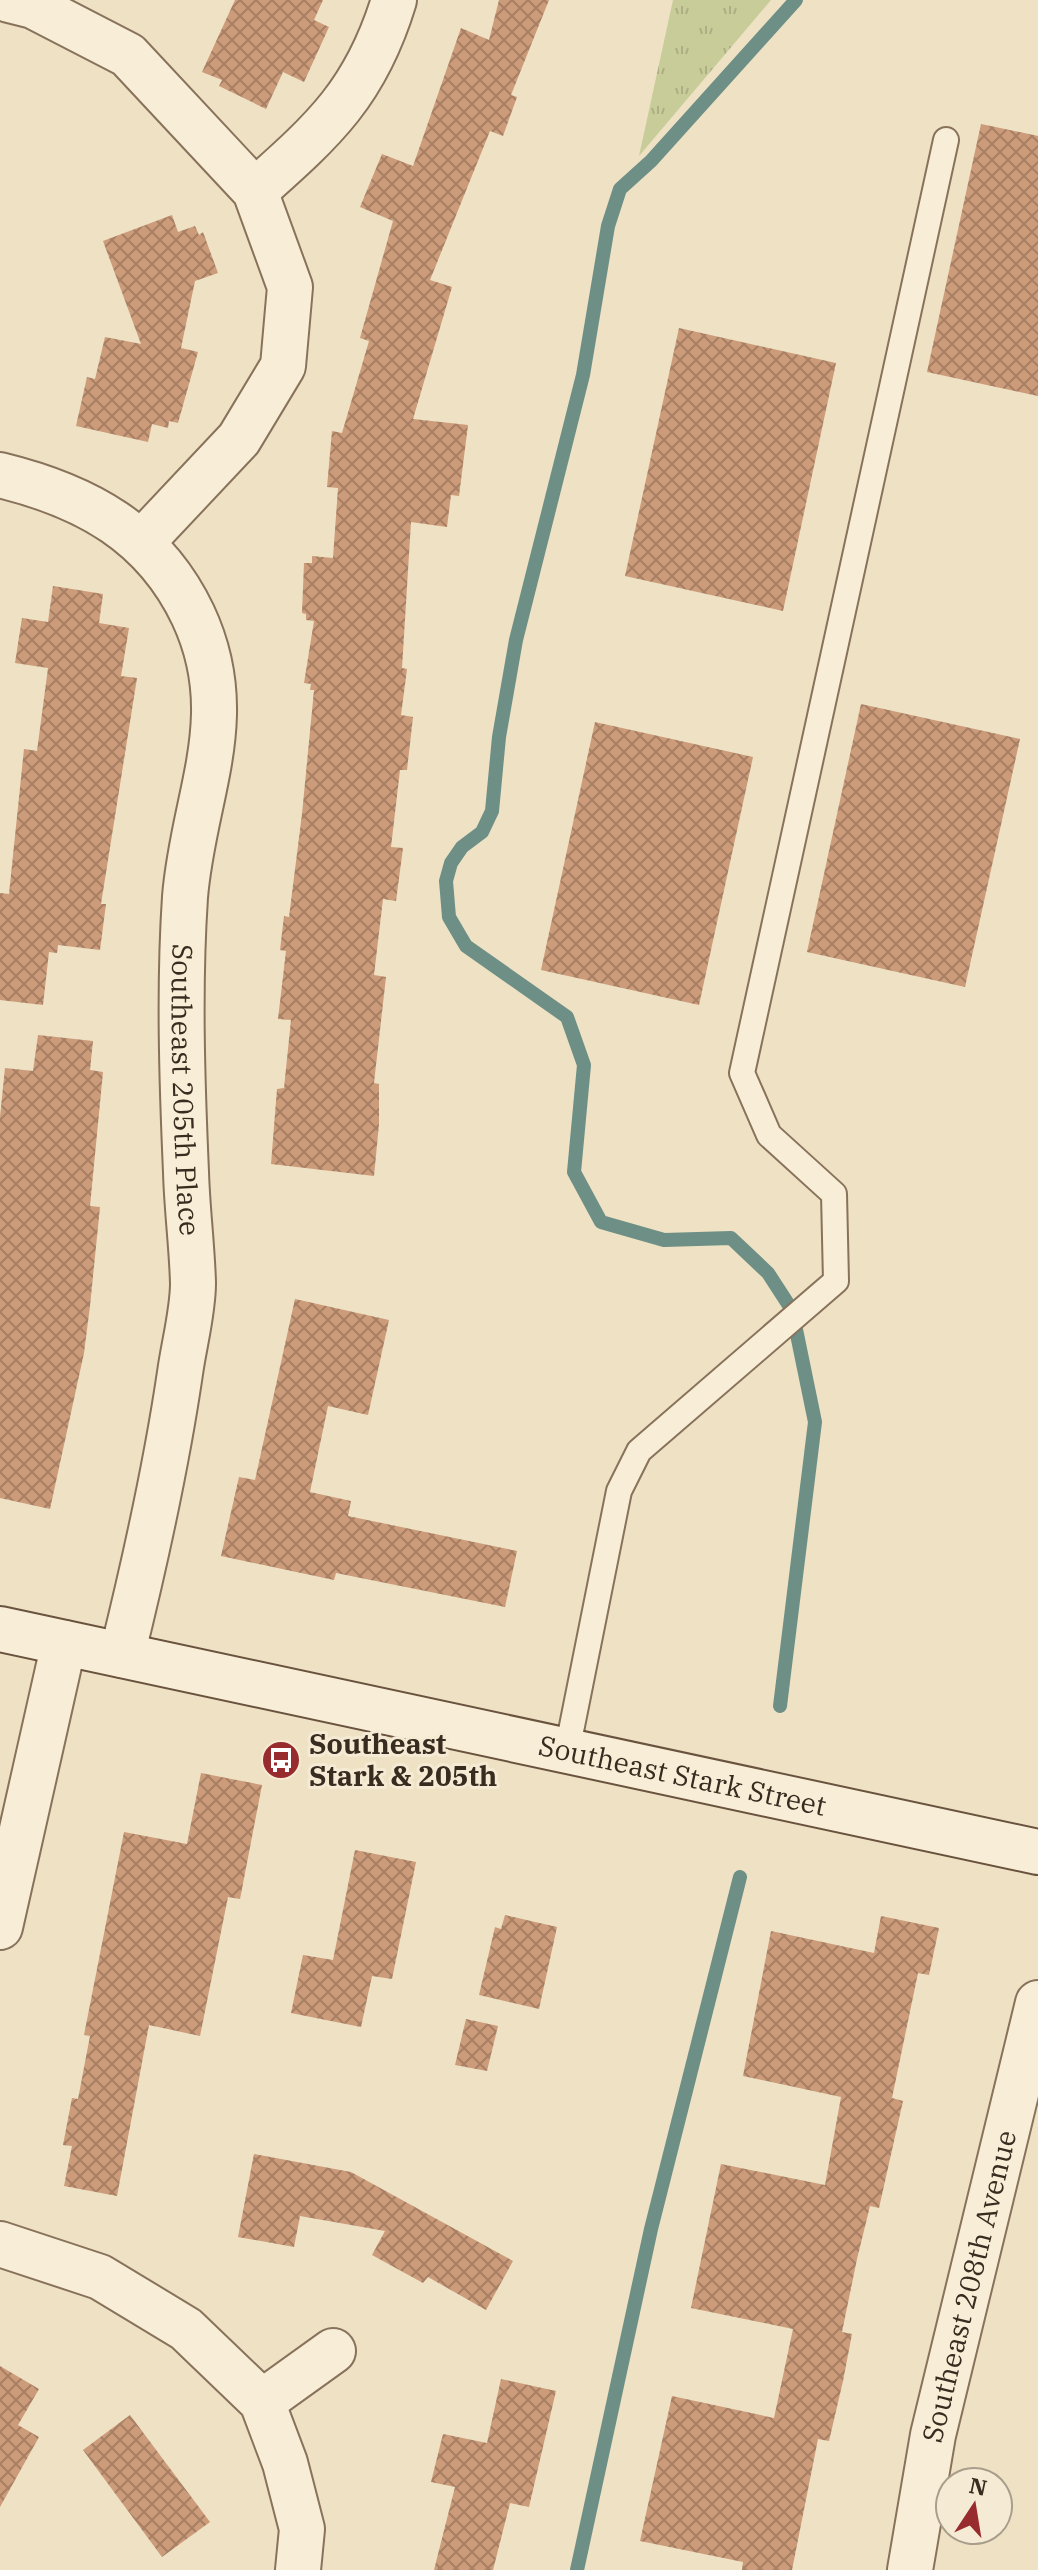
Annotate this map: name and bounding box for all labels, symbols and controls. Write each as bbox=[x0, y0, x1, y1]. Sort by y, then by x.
street label: Southeast 205th Place bbox=[164, 943, 209, 1237]
place label: Southeast Stark & 205th bbox=[309, 1725, 497, 1794]
street label: Southeast Stark Street bbox=[535, 1726, 830, 1824]
bus stop icon: Southeast Stark & 205th bbox=[260, 1739, 302, 1781]
street label: Southeast 208th Avenue bbox=[913, 2126, 1024, 2446]
north arrow bbox=[934, 2466, 1014, 2546]
text: N bbox=[967, 2470, 990, 2502]

